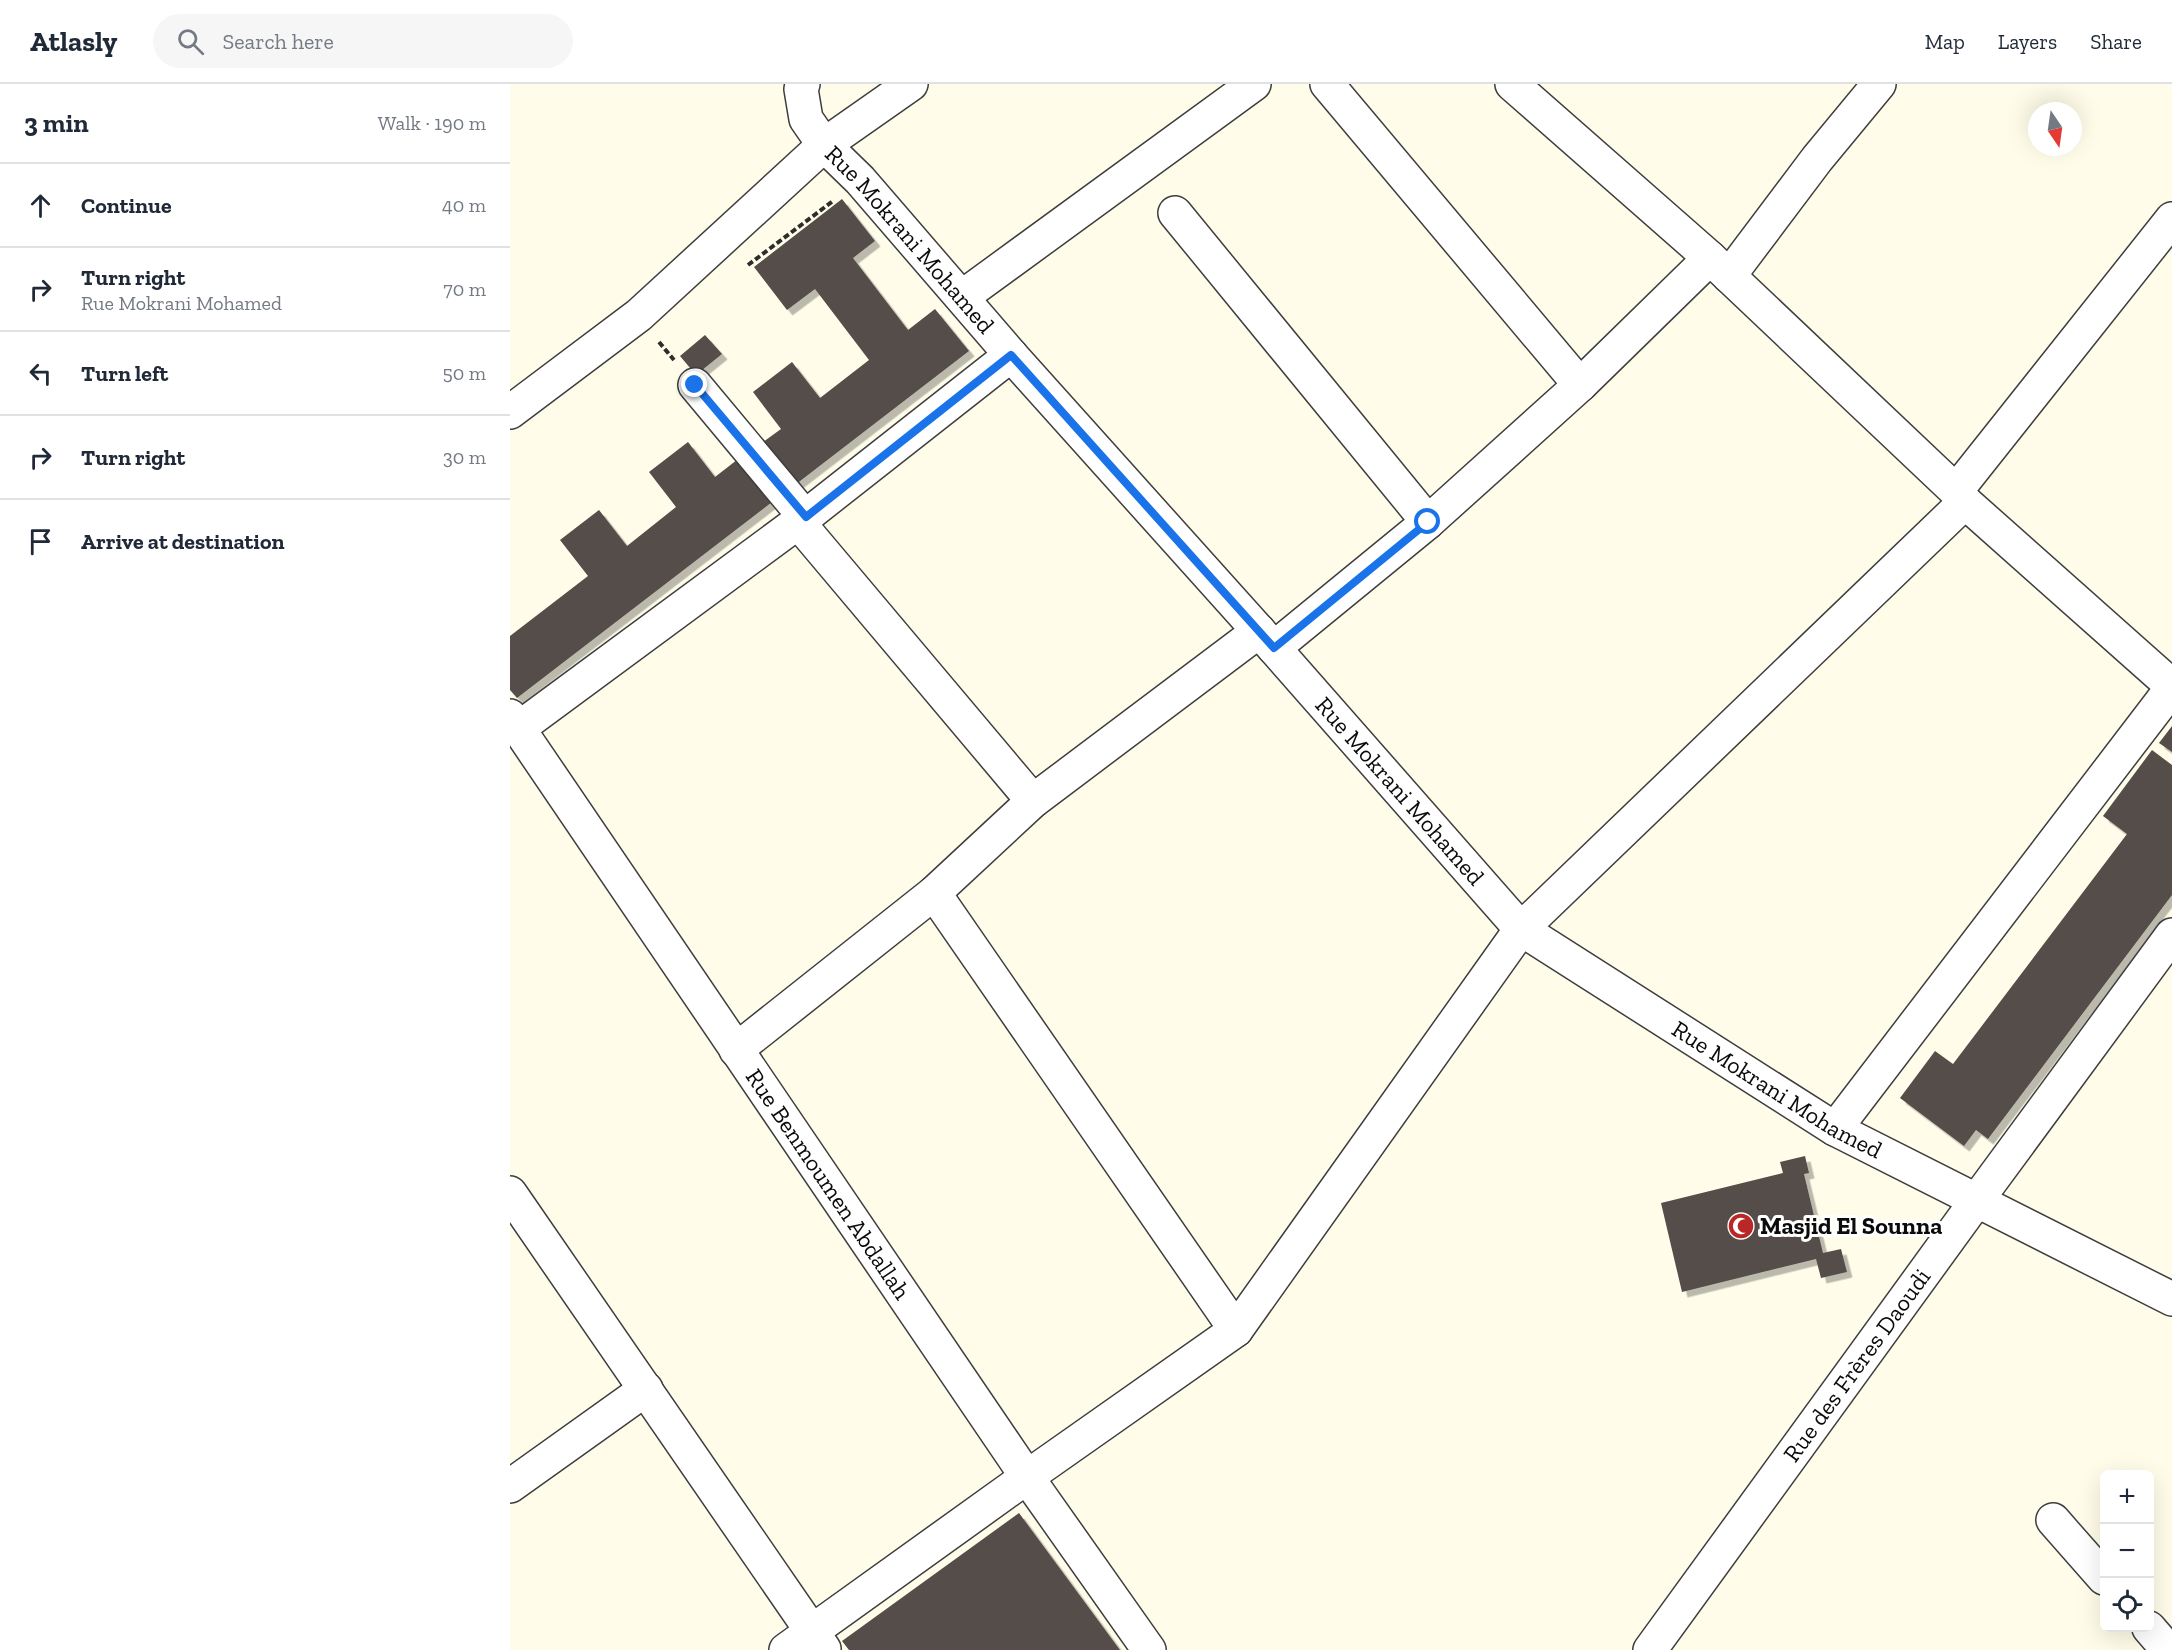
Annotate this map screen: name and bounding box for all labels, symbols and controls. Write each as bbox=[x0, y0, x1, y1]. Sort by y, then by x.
search box bbox=[153, 14, 573, 68]
text: Atlasly bbox=[30, 25, 117, 58]
icon: search bbox=[174, 25, 207, 58]
text: Search here bbox=[222, 28, 334, 55]
text: Map bbox=[1925, 29, 1965, 54]
text: Layers bbox=[1998, 29, 2057, 54]
text: Share bbox=[2090, 29, 2142, 54]
north arrow bbox=[2028, 102, 2082, 156]
text: 3 min bbox=[24, 107, 89, 139]
text: Walk · 190 m bbox=[378, 111, 486, 135]
street label: Rue Mokrani Mohamed bbox=[819, 139, 1001, 339]
icon: ahead bbox=[24, 189, 57, 222]
text: Continue bbox=[81, 192, 172, 219]
text: 40 m bbox=[442, 193, 486, 217]
text: Turn right bbox=[81, 264, 185, 291]
icon: right bbox=[24, 273, 57, 306]
text: 70 m bbox=[443, 277, 486, 301]
text: Rue Mokrani Mohamed bbox=[81, 291, 282, 315]
icon: left bbox=[24, 357, 57, 390]
text: Turn left bbox=[81, 360, 168, 387]
text: 50 m bbox=[442, 361, 486, 385]
route end bbox=[681, 371, 707, 397]
icon: right bbox=[24, 441, 57, 474]
text: Turn right bbox=[81, 444, 185, 471]
text: 30 m bbox=[443, 445, 486, 469]
route start bbox=[1414, 508, 1440, 534]
icon: arrive bbox=[24, 525, 57, 558]
text: Arrive at destination bbox=[81, 528, 284, 555]
street label: Rue Mokrani Mohamed bbox=[1310, 691, 1491, 891]
street label: Rue Mokrani Mohamed bbox=[1667, 1014, 1887, 1164]
street label: Rue Benmoumen Abdallah bbox=[740, 1063, 917, 1305]
mosque icon: Masjid El Sounna bbox=[1726, 1211, 1756, 1241]
place label: Masjid El Sounna bbox=[1760, 1211, 1942, 1240]
street label: Rue des Frères Daoudi bbox=[1777, 1262, 1937, 1467]
map controls bbox=[2100, 1470, 2154, 1632]
button: + bbox=[2100, 1470, 2154, 1524]
button: − bbox=[2100, 1524, 2154, 1578]
button: locate bbox=[2100, 1578, 2154, 1632]

